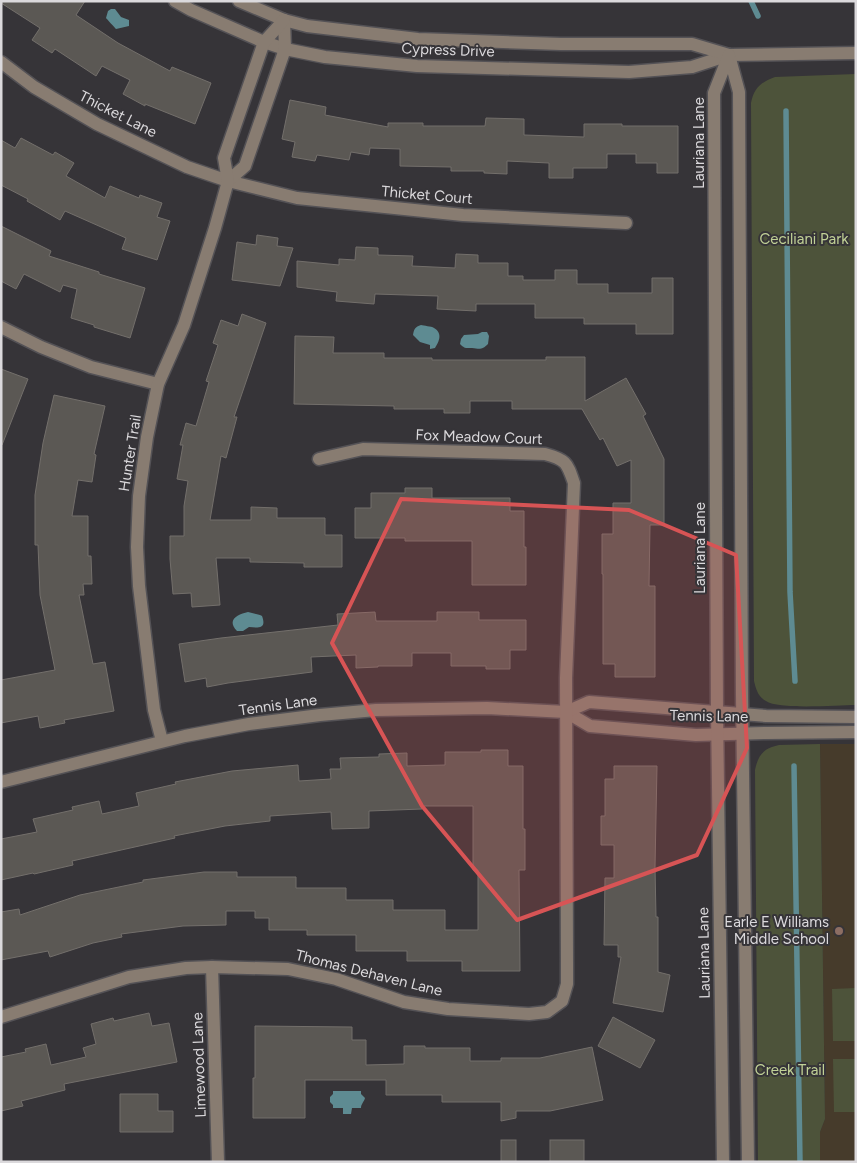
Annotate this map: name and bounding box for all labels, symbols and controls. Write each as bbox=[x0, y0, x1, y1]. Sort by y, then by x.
street label: Cypress Drive bbox=[401, 39, 495, 61]
street label: Thicket Lane bbox=[76, 87, 160, 141]
street label: Lauriana Lane bbox=[690, 97, 708, 189]
street label: Thicket Court bbox=[381, 182, 474, 208]
park label: Ceciliani Park bbox=[759, 230, 849, 248]
street label: Hunter Trail bbox=[115, 413, 145, 493]
street label: Fox Meadow Court bbox=[415, 426, 543, 448]
street label: Lauriana Lane bbox=[691, 502, 709, 594]
street label: Tennis Lane bbox=[238, 691, 318, 719]
street label: Tennis Lane bbox=[670, 706, 748, 726]
street label: Lauriana Lane bbox=[694, 907, 714, 999]
place label: Earle E Williams Middle School bbox=[724, 913, 829, 948]
marker: Earle E Williams Middle School bbox=[833, 925, 845, 937]
street label: Thomas Dehaven Lane bbox=[294, 946, 444, 1000]
street label: Limewood Lane bbox=[188, 1012, 210, 1118]
park label: Creek Trail bbox=[755, 1061, 825, 1079]

